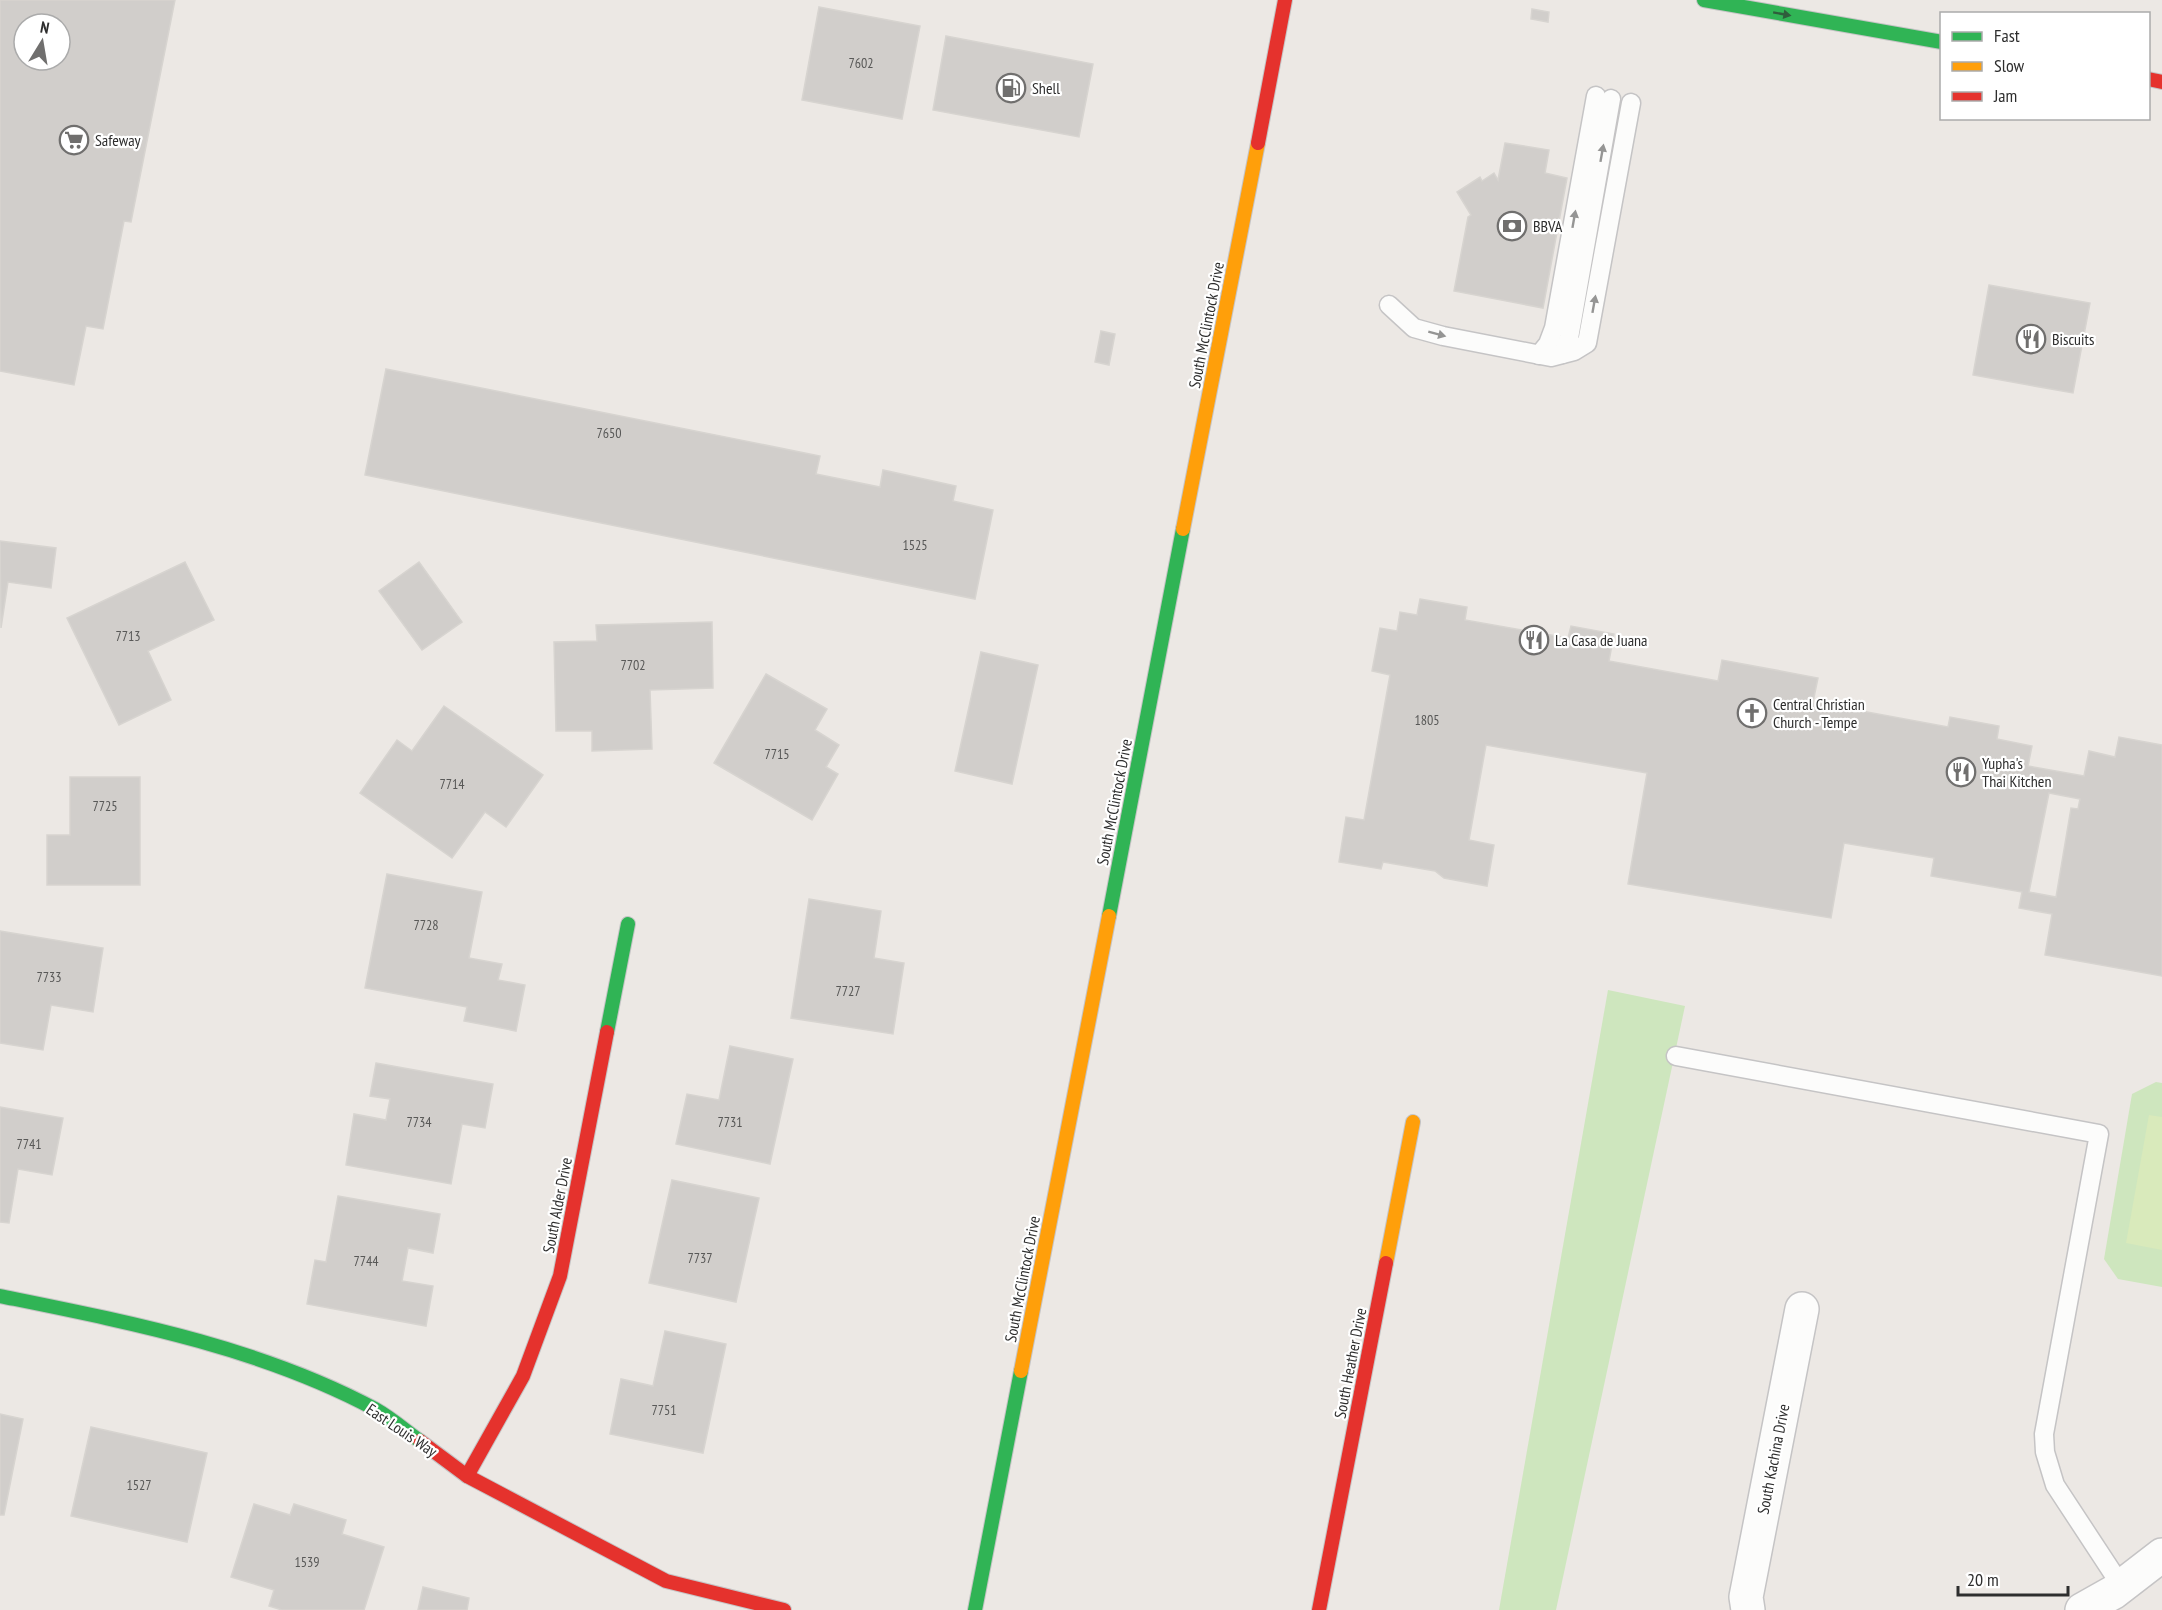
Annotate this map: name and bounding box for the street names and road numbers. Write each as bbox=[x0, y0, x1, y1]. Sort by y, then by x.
street label: South McClintock Drive bbox=[1184, 260, 1228, 390]
street label: South McClintock Drive bbox=[1092, 737, 1136, 867]
street label: South Alder Drive bbox=[538, 1156, 576, 1254]
street label: South McClintock Drive bbox=[1000, 1214, 1044, 1344]
street label: South Heather Drive bbox=[1329, 1306, 1371, 1420]
street label: East Louis Way bbox=[363, 1399, 441, 1461]
street label: South Kachina Drive bbox=[1753, 1402, 1793, 1516]

